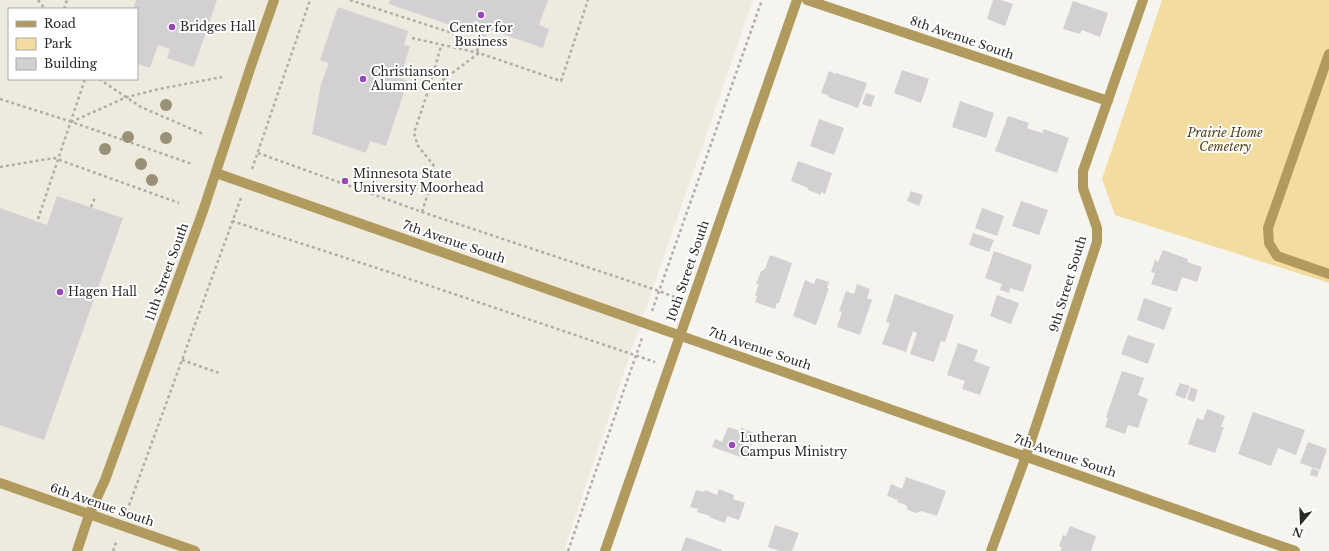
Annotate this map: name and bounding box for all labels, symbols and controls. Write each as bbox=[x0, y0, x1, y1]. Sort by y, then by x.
legend bbox=[8, 8, 138, 80]
marker: Center for Business bbox=[476, 10, 486, 20]
street label: 8th Avenue South bbox=[908, 13, 1016, 62]
text: Road bbox=[44, 16, 76, 31]
place label: Bridges Hall bbox=[180, 19, 256, 34]
place label: Center for Business bbox=[449, 20, 513, 49]
marker: Bridges Hall bbox=[167, 22, 177, 32]
text: Park bbox=[44, 36, 72, 51]
text: Building bbox=[44, 56, 98, 71]
place label: Christianson Alumni Center bbox=[370, 64, 463, 93]
marker: Christianson Alumni Center bbox=[358, 74, 368, 84]
park label: Prairie Home Cemetery bbox=[1186, 125, 1263, 154]
place label: Minnesota State University Moorhead bbox=[353, 166, 484, 195]
marker: Minnesota State University Moorhead bbox=[340, 176, 350, 186]
street label: 7th Avenue South bbox=[401, 217, 507, 266]
street label: 10th Street South bbox=[663, 218, 712, 323]
street label: 11th Street South bbox=[142, 221, 191, 323]
street label: 9th Street South bbox=[1046, 234, 1089, 334]
place label: Hagen Hall bbox=[68, 284, 137, 299]
marker: Hagen Hall bbox=[55, 287, 65, 297]
street label: 7th Avenue South bbox=[707, 324, 813, 373]
place label: Lutheran Campus Ministry bbox=[740, 430, 847, 459]
street label: 7th Avenue South bbox=[1012, 431, 1118, 480]
marker: Lutheran Campus Ministry bbox=[727, 440, 737, 450]
street label: 6th Avenue South bbox=[48, 480, 156, 529]
north arrow bbox=[1281, 503, 1321, 543]
text: N bbox=[1290, 524, 1305, 541]

